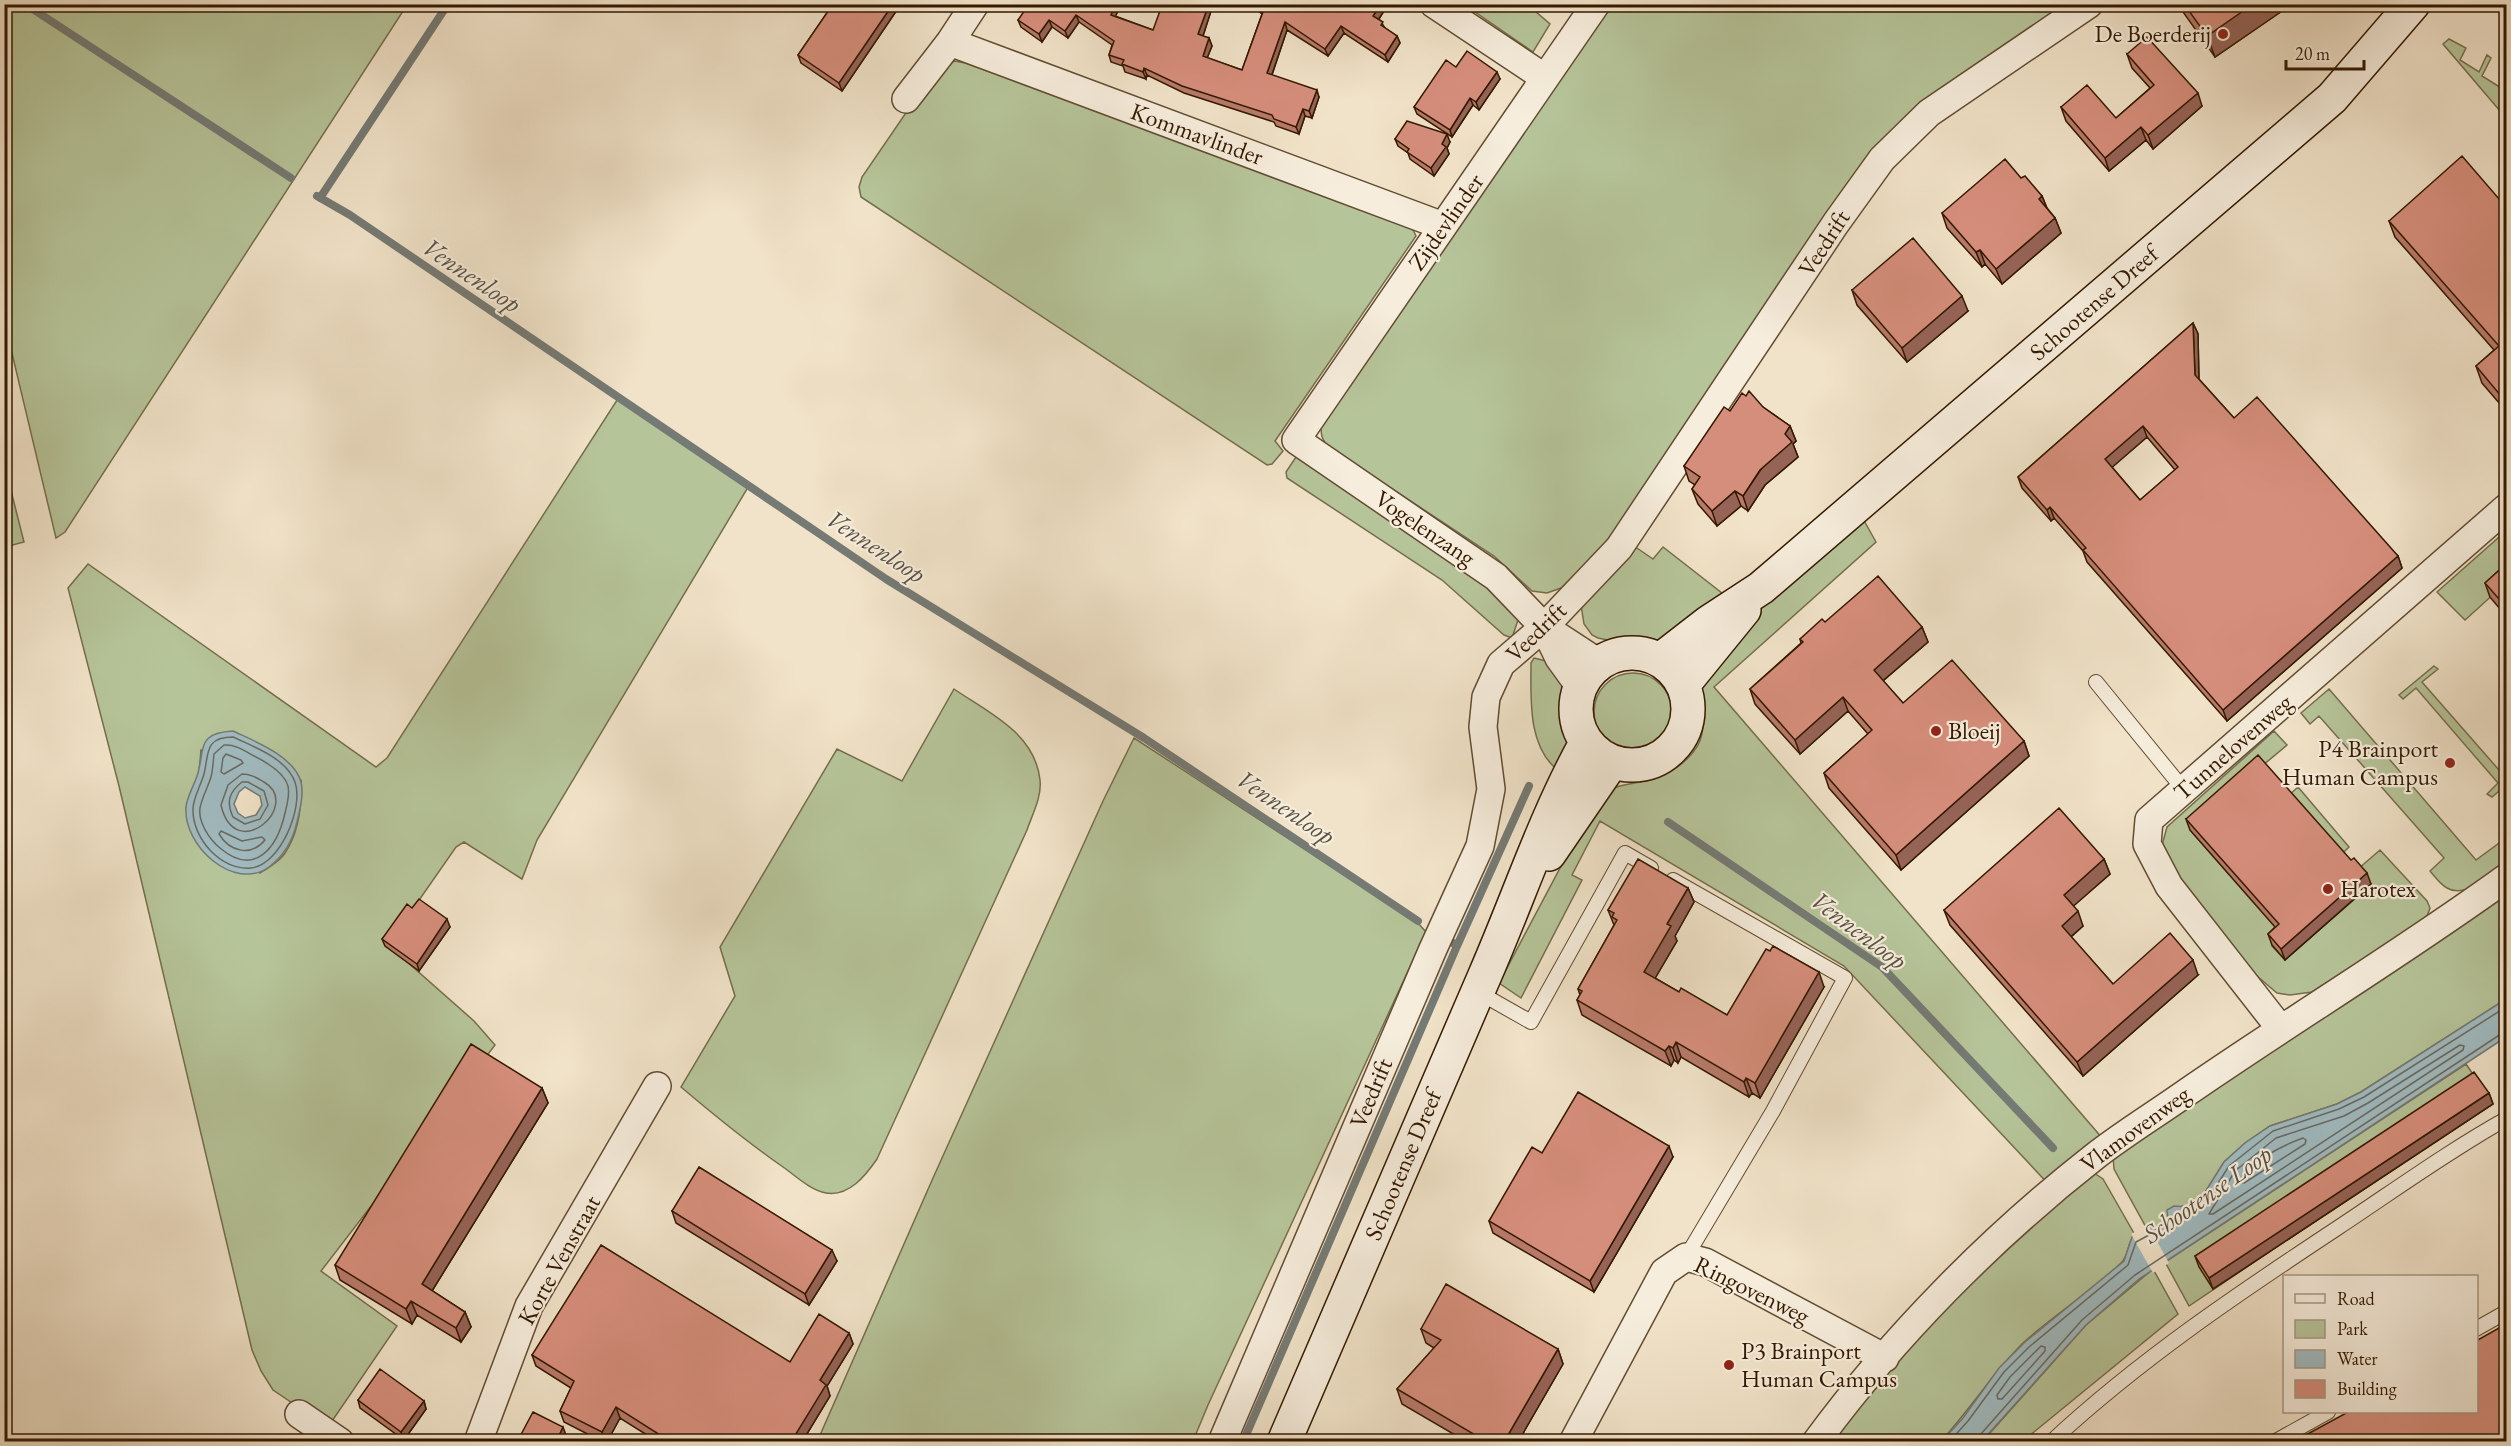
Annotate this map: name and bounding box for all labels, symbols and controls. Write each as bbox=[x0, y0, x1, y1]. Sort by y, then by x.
place label: De Boerderij bbox=[2095, 18, 2211, 49]
marker: De Boerderij bbox=[2216, 27, 2230, 41]
scale bar bbox=[2286, 33, 2364, 71]
text: 20 m bbox=[2295, 42, 2330, 65]
street label: Kommavlinder bbox=[1127, 95, 1268, 172]
street label: Zijdevlinder bbox=[1401, 167, 1490, 276]
street label: Veedrift bbox=[1791, 203, 1857, 282]
water label: Vennenloop bbox=[416, 230, 528, 321]
street label: Schootense Dreef bbox=[2023, 236, 2167, 367]
street label: Vogelenzang bbox=[1369, 483, 1482, 573]
water label: Vennenloop bbox=[820, 501, 932, 591]
street label: Veedrift bbox=[1499, 595, 1573, 668]
street label: Tunnelovenweg bbox=[2167, 686, 2299, 807]
place label: Bloeij bbox=[1948, 715, 2000, 746]
marker: Bloeij bbox=[1929, 724, 1943, 738]
place label: P4 Brainport Human Campus bbox=[2282, 733, 2438, 792]
marker: P4 Brainport Human Campus bbox=[2443, 756, 2457, 770]
water label: Vennenloop bbox=[1230, 762, 1342, 853]
place label: Harotex bbox=[2340, 873, 2416, 904]
marker: Harotex bbox=[2321, 882, 2335, 896]
water label: Vennenloop bbox=[1804, 883, 1914, 977]
street label: Veedrift bbox=[1342, 1053, 1399, 1133]
street label: Vlamovenweg bbox=[2074, 1078, 2196, 1179]
street label: Schootense Dreef bbox=[1357, 1082, 1450, 1245]
water label: Schootense Loop bbox=[2135, 1137, 2279, 1252]
street label: Korte Venstraat bbox=[510, 1189, 607, 1330]
street label: Ringovenweg bbox=[1689, 1248, 1816, 1331]
legend bbox=[2283, 1275, 2478, 1413]
text: Road bbox=[2337, 1287, 2376, 1310]
text: Park bbox=[2337, 1317, 2368, 1340]
place label: P3 Brainport Human Campus bbox=[1741, 1335, 1897, 1394]
text: Water bbox=[2337, 1347, 2378, 1370]
marker: P3 Brainport Human Campus bbox=[1722, 1358, 1736, 1372]
text: Building bbox=[2337, 1377, 2397, 1400]

